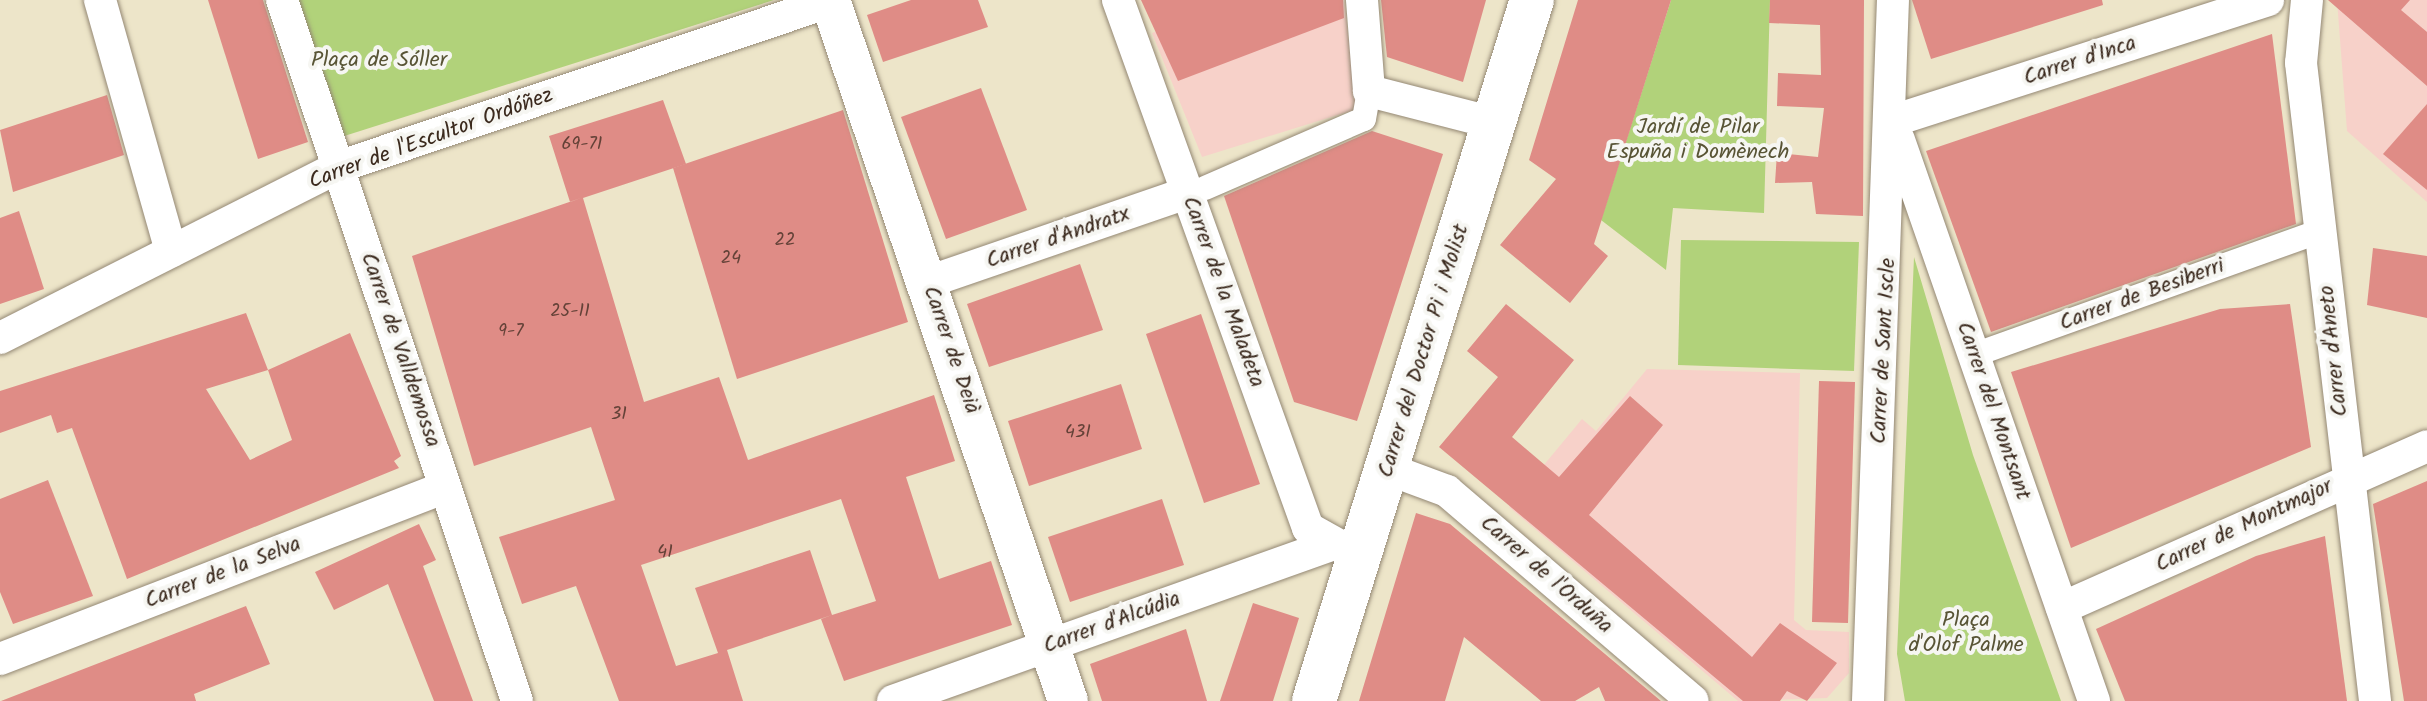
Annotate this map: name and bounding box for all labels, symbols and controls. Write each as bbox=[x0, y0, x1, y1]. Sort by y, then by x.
street label: Carrer d'Inca bbox=[2020, 30, 2140, 92]
park label: Plaça de Sóller bbox=[311, 48, 447, 74]
street label: Carrer de l'Escultor Ordóñez bbox=[305, 82, 557, 196]
park label: Jardí de Pilar Espuña i Domènech bbox=[1607, 114, 1789, 166]
house number: 69-71 bbox=[561, 134, 603, 156]
street label: Carrer de la Maladeta bbox=[1176, 193, 1270, 391]
street label: Carrer d'Andratx bbox=[983, 201, 1133, 275]
street label: Carrer del Doctor Pi i Molist bbox=[1373, 221, 1475, 481]
house number: 22 bbox=[775, 230, 795, 252]
house number: 24 bbox=[721, 248, 741, 270]
street label: Carrer de Valldemossa bbox=[354, 249, 446, 451]
street label: Carrer de Besiberri bbox=[2056, 253, 2228, 337]
street label: Carrer de Sant Iscle bbox=[1866, 257, 1902, 445]
street label: Carrer de Deià bbox=[917, 283, 985, 417]
street label: Carrer d'Aneto bbox=[2314, 284, 2354, 418]
house number: 25-11 bbox=[550, 301, 590, 323]
street label: Carrer del Montsant bbox=[1950, 318, 2036, 504]
house number: 9-7 bbox=[498, 321, 524, 343]
house number: 31 bbox=[611, 404, 627, 426]
house number: 43I bbox=[1065, 422, 1091, 444]
street label: Carrer de Montmajor bbox=[2151, 473, 2337, 579]
street label: Carrer de l'Orduña bbox=[1474, 510, 1618, 640]
street label: Carrer de la Selva bbox=[141, 531, 305, 615]
house number: 41 bbox=[657, 542, 673, 564]
street label: Carrer d'Alcúdia bbox=[1040, 586, 1184, 660]
park label: Plaça d'Olof Palme bbox=[1908, 607, 2024, 658]

